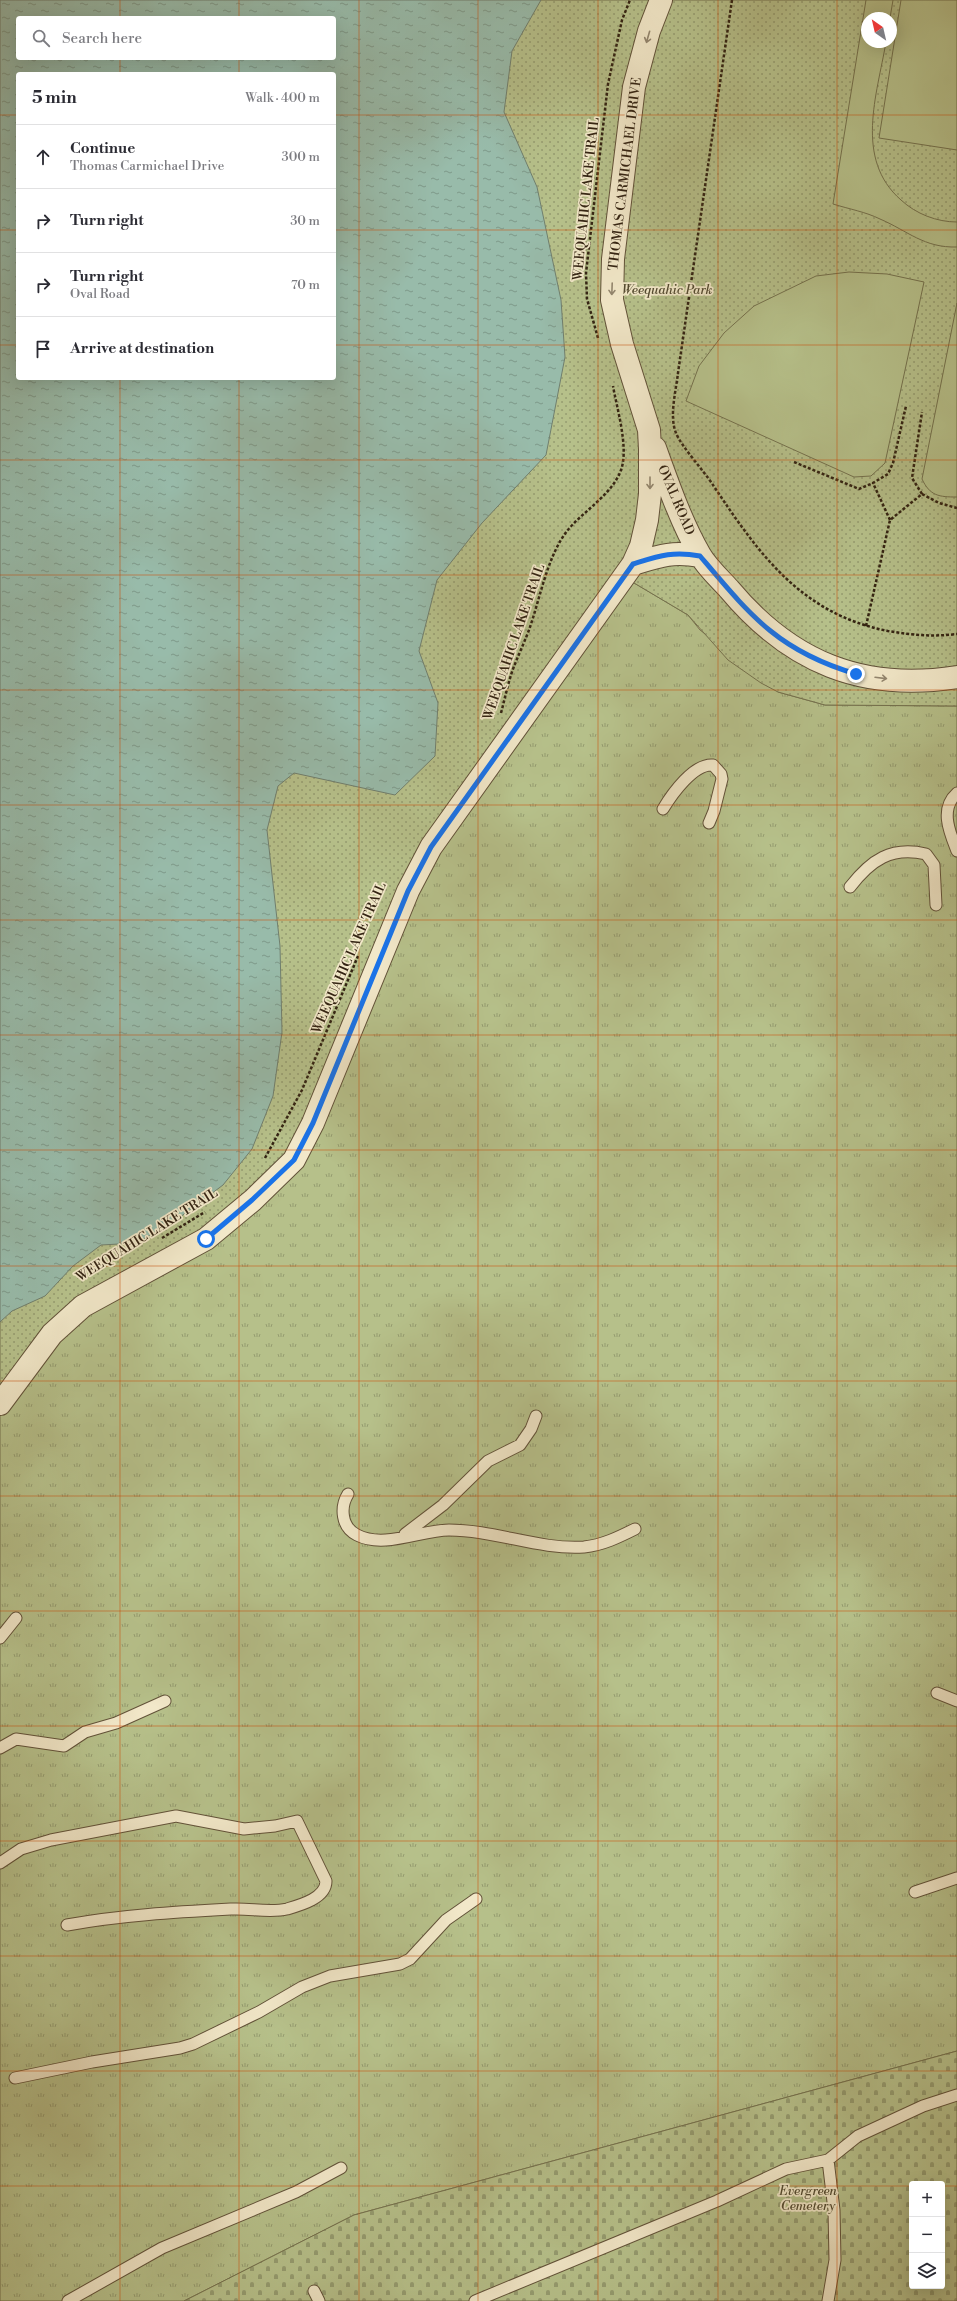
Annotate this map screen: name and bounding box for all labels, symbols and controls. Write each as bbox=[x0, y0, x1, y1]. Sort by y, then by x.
north arrow bbox=[861, 12, 897, 48]
search box bbox=[16, 16, 336, 60]
icon: search bbox=[30, 27, 52, 49]
text: Search here bbox=[62, 29, 142, 48]
one-way arrow bbox=[644, 30, 651, 43]
street label: THOMAS CARMICHAEL DRIVE bbox=[605, 76, 645, 272]
text: 5 min bbox=[32, 87, 77, 109]
text: Walk · 400 m bbox=[245, 90, 320, 106]
street label: WEEQUAHIC LAKE TRAIL bbox=[569, 116, 603, 282]
text: Continue bbox=[70, 139, 135, 158]
icon: ahead bbox=[32, 146, 54, 168]
text: 300 m bbox=[282, 149, 320, 165]
text: Thomas Carmichael Drive bbox=[70, 158, 224, 174]
icon: right bbox=[32, 210, 54, 232]
text: Turn right bbox=[70, 211, 144, 230]
text: 30 m bbox=[290, 213, 320, 229]
text: Turn right bbox=[70, 267, 144, 286]
icon: right bbox=[32, 274, 54, 296]
text: 70 m bbox=[291, 277, 320, 293]
one-way arrow bbox=[608, 282, 616, 295]
park label: Weequahic Park bbox=[622, 282, 712, 298]
text: Oval Road bbox=[70, 286, 130, 302]
icon: arrive bbox=[32, 338, 54, 360]
text: Arrive at destination bbox=[70, 339, 214, 358]
street label: OVAL ROAD bbox=[654, 462, 698, 538]
one-way arrow bbox=[646, 476, 654, 489]
street label: WEEQUAHIC LAKE TRAIL bbox=[479, 562, 548, 723]
route end bbox=[847, 665, 865, 683]
one-way arrow bbox=[874, 674, 887, 682]
street label: WEEQUAHIC LAKE TRAIL bbox=[308, 880, 390, 1037]
street label: WEEQUAHIC LAKE TRAIL bbox=[72, 1185, 221, 1286]
route start bbox=[197, 1230, 215, 1248]
map controls bbox=[909, 2181, 945, 2289]
button: + bbox=[909, 2181, 945, 2217]
park label: Evergreen Cemetery bbox=[778, 2183, 838, 2214]
button: − bbox=[909, 2217, 945, 2253]
button: layers bbox=[909, 2253, 945, 2289]

